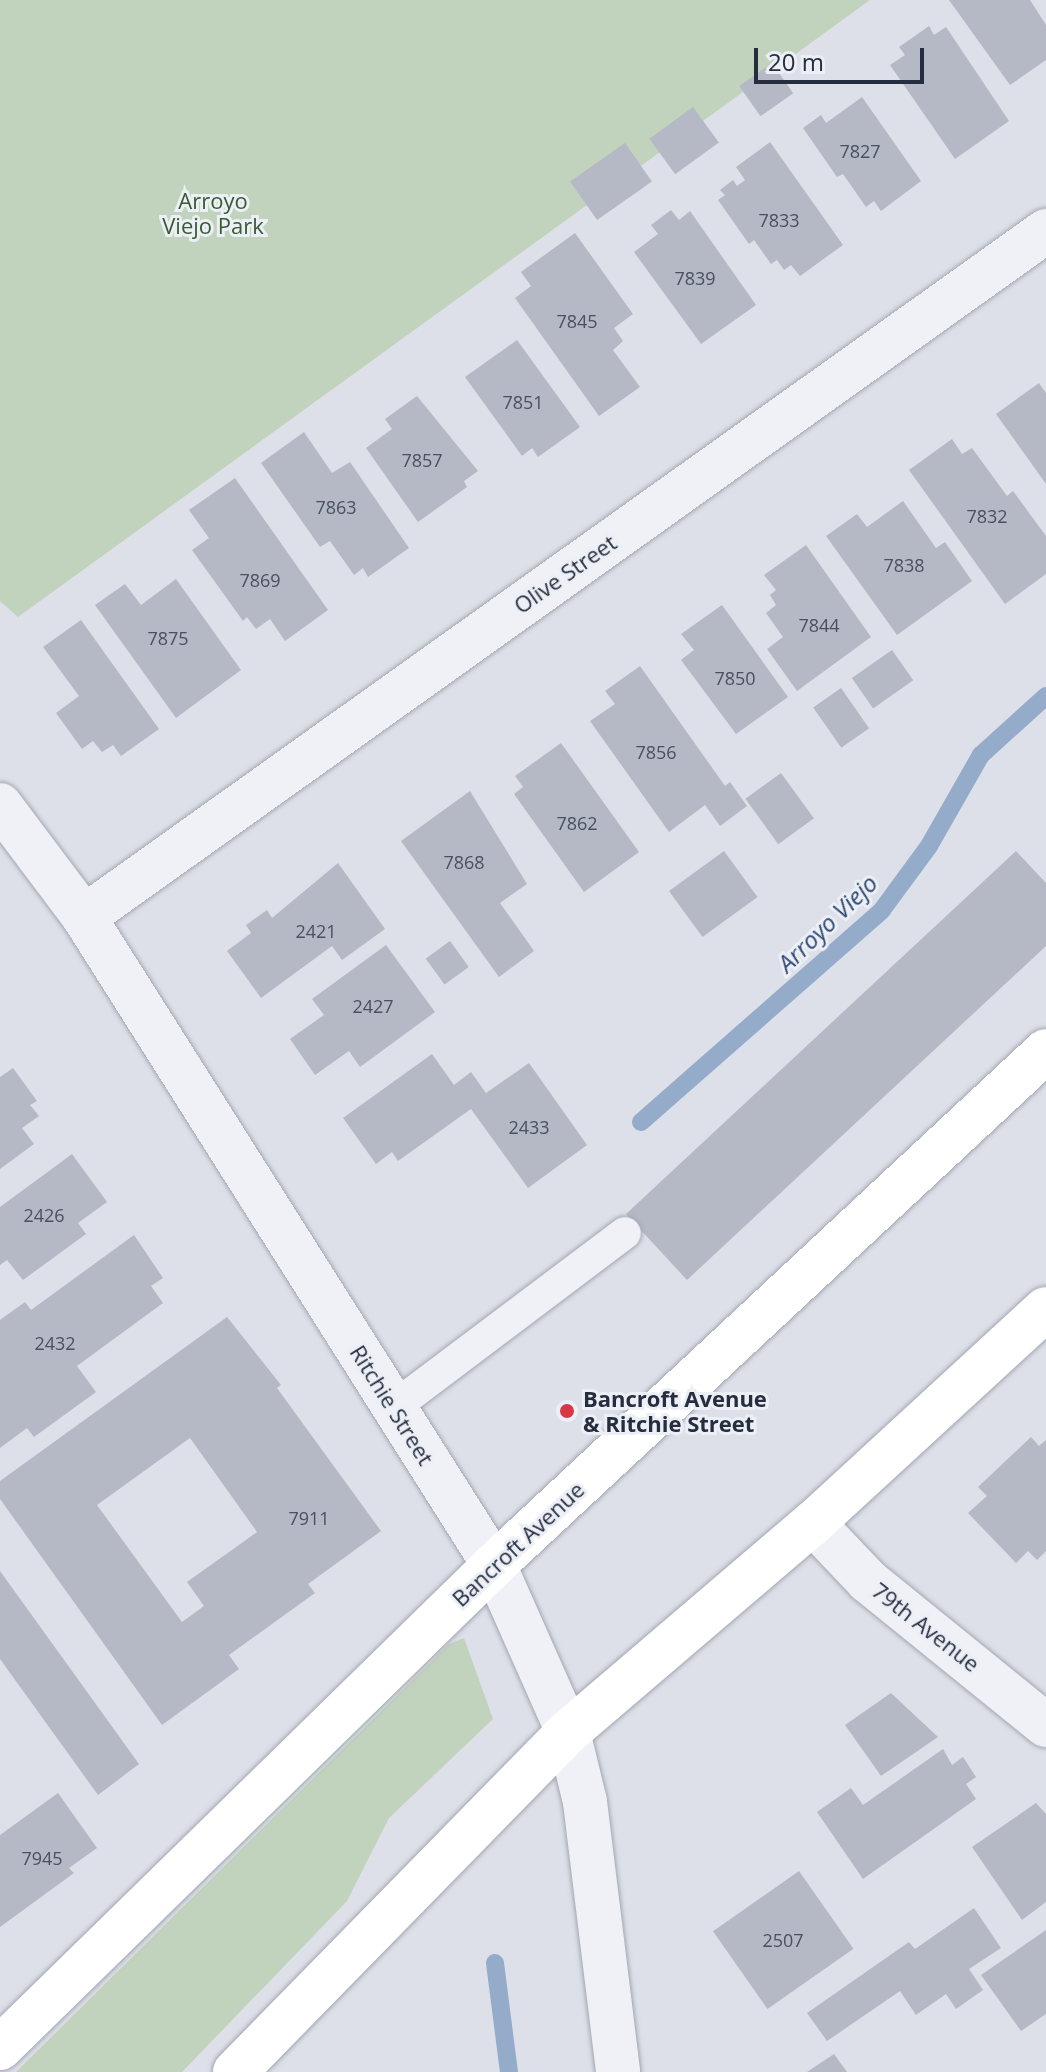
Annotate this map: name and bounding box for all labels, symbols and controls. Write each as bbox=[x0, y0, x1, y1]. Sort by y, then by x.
scale bar bbox=[758, 32, 928, 82]
text: 20 m bbox=[768, 45, 824, 78]
house number: 7827 bbox=[839, 140, 881, 162]
park label: Arroyo Viejo Park bbox=[162, 187, 264, 238]
house number: 7833 bbox=[758, 209, 800, 231]
house number: 7839 bbox=[674, 267, 716, 289]
house number: 7845 bbox=[556, 310, 598, 332]
house number: 7851 bbox=[502, 391, 544, 413]
house number: 7857 bbox=[401, 449, 443, 471]
house number: 7863 bbox=[315, 496, 357, 518]
house number: 7832 bbox=[966, 505, 1008, 527]
street label: Olive Street bbox=[509, 529, 621, 619]
house number: 7838 bbox=[883, 554, 925, 576]
house number: 7869 bbox=[239, 569, 281, 591]
house number: 7844 bbox=[798, 614, 840, 636]
house number: 7875 bbox=[147, 627, 189, 649]
house number: 7850 bbox=[714, 667, 756, 689]
house number: 7856 bbox=[635, 741, 677, 763]
house number: 7862 bbox=[556, 812, 598, 834]
house number: 7868 bbox=[443, 851, 485, 873]
water label: Arroyo Viejo bbox=[771, 868, 883, 978]
house number: 2421 bbox=[295, 920, 337, 942]
house number: 2427 bbox=[352, 995, 394, 1017]
house number: 2433 bbox=[508, 1116, 550, 1138]
house number: 2426 bbox=[23, 1204, 65, 1226]
house number: 2432 bbox=[34, 1332, 76, 1354]
street label: Ritchie Street bbox=[345, 1340, 439, 1470]
place label: Bancroft Avenue & Ritchie Street bbox=[583, 1385, 767, 1436]
marker: Bancroft Avenue & Ritchie Street bbox=[558, 1402, 576, 1420]
street label: Bancroft Avenue bbox=[447, 1476, 589, 1612]
house number: 7911 bbox=[288, 1507, 330, 1529]
street label: 79th Avenue bbox=[867, 1577, 985, 1677]
house number: 7945 bbox=[21, 1847, 63, 1869]
house number: 2507 bbox=[762, 1929, 804, 1951]

